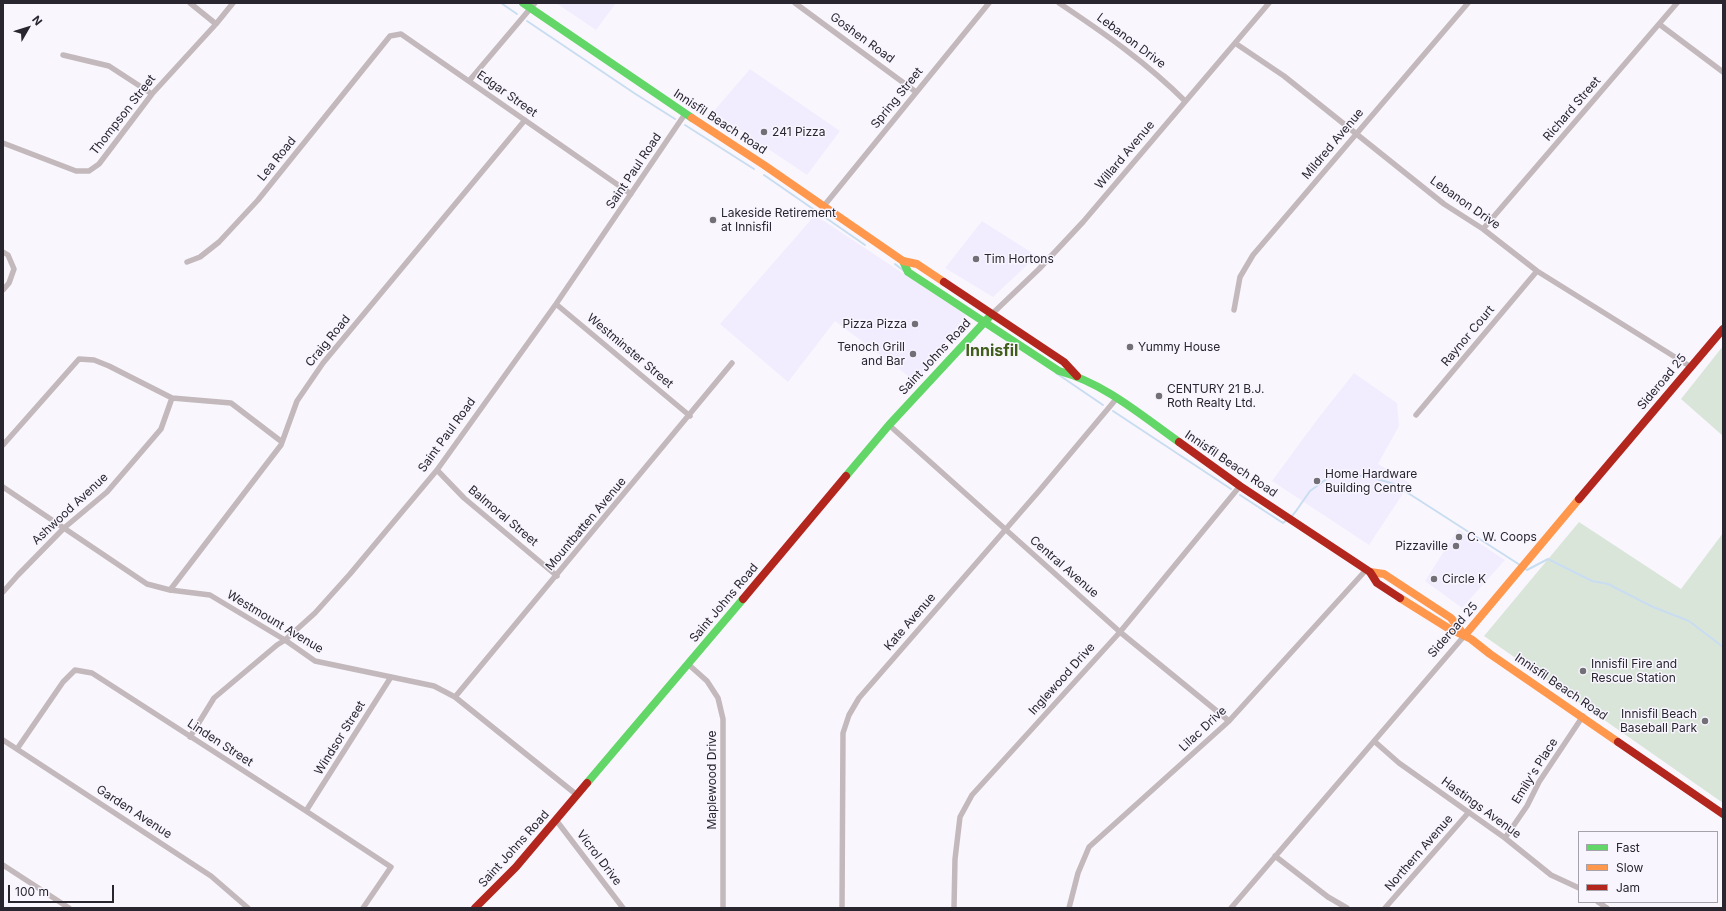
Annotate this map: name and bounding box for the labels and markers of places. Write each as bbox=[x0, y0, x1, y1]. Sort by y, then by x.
place label: 241 Pizza bbox=[772, 125, 825, 139]
marker: 241 Pizza bbox=[759, 127, 769, 137]
place label: Lakeside Retirement at Innisfil bbox=[721, 206, 836, 234]
marker: Lakeside Retirement at Innisfil bbox=[708, 215, 718, 225]
place label: Tim Hortons bbox=[984, 252, 1054, 266]
marker: Tim Hortons bbox=[971, 254, 981, 264]
place label: Pizza Pizza bbox=[842, 317, 907, 331]
marker: Pizza Pizza bbox=[910, 319, 920, 329]
place label: Tenoch Grill and Bar bbox=[837, 340, 905, 368]
place label: Yummy House bbox=[1138, 340, 1220, 354]
marker: Yummy House bbox=[1125, 342, 1135, 352]
marker: Tenoch Grill and Bar bbox=[908, 349, 918, 359]
place label: CENTURY 21 B.J. Roth Realty Ltd. bbox=[1167, 382, 1264, 410]
marker: CENTURY 21 B.J. Roth Realty Ltd. bbox=[1154, 391, 1164, 401]
place label: Home Hardware Building Centre bbox=[1325, 467, 1417, 495]
marker: Home Hardware Building Centre bbox=[1312, 476, 1322, 486]
place label: C. W. Coops bbox=[1467, 530, 1537, 544]
marker: C. W. Coops bbox=[1454, 532, 1464, 542]
place label: Pizzaville bbox=[1395, 539, 1448, 553]
marker: Pizzaville bbox=[1451, 541, 1461, 551]
place label: Circle K bbox=[1442, 572, 1486, 586]
marker: Circle K bbox=[1429, 574, 1439, 584]
place label: Innisfil Fire and Rescue Station bbox=[1591, 657, 1677, 685]
marker: Innisfil Fire and Rescue Station bbox=[1578, 666, 1588, 676]
place label: Innisfil Beach Baseball Park bbox=[1620, 707, 1697, 735]
marker: Innisfil Beach Baseball Park bbox=[1700, 716, 1710, 726]

